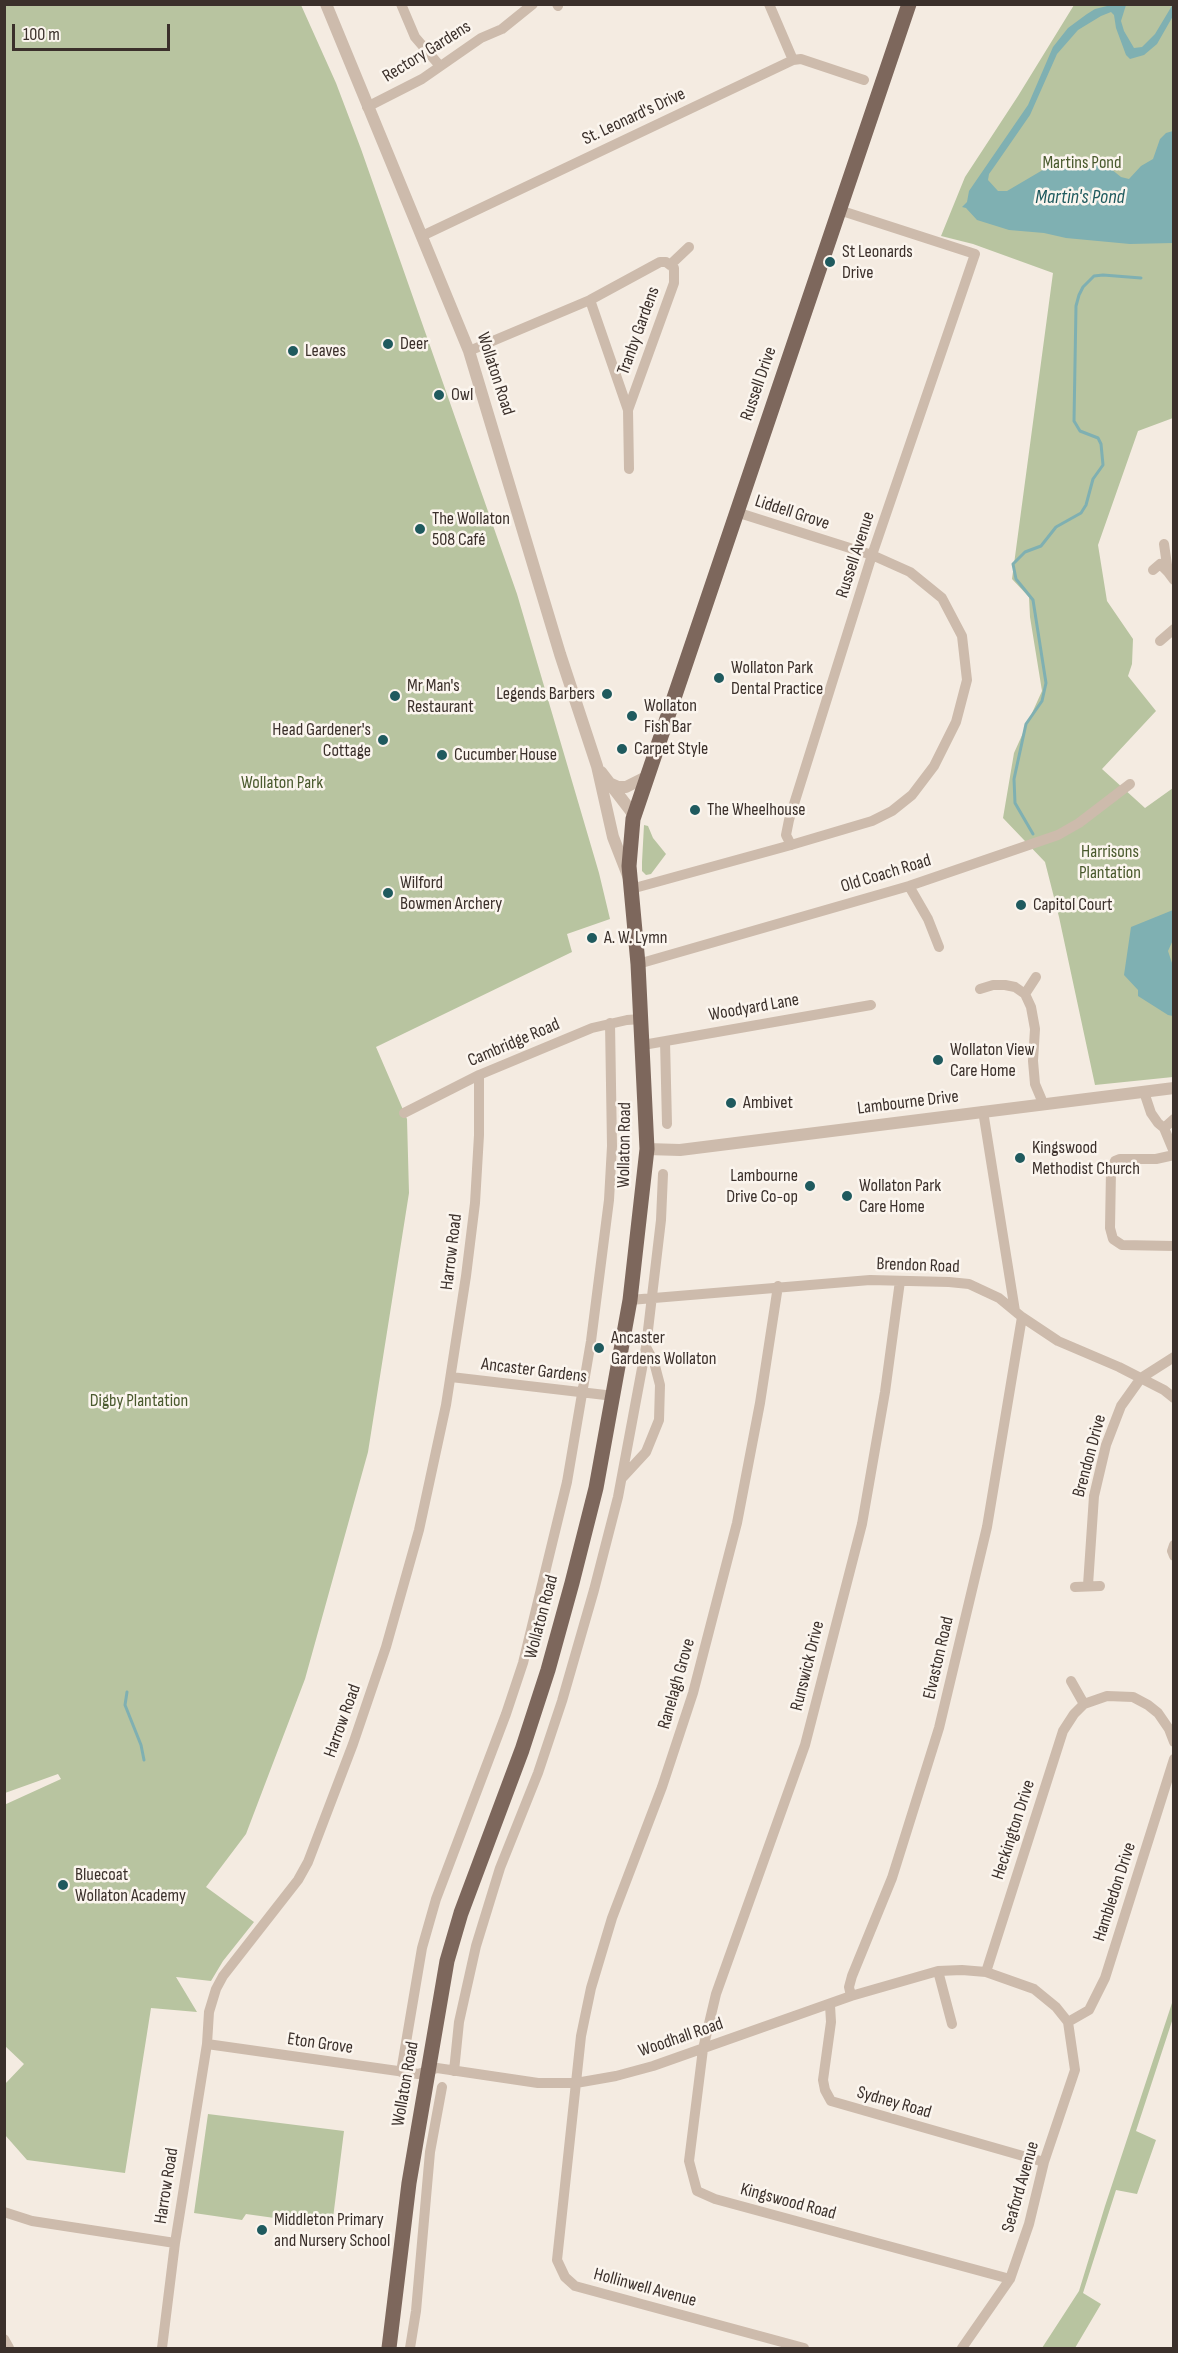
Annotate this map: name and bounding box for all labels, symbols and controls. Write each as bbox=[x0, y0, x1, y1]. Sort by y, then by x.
scale bar bbox=[15, 12, 172, 50]
street label: Rectory Gardens bbox=[379, 16, 475, 88]
text: 100 m bbox=[23, 24, 60, 45]
street label: St. Leonard's Drive bbox=[579, 84, 689, 150]
park label: Martins Pond bbox=[1042, 152, 1122, 174]
water label: Martin's Pond bbox=[1035, 186, 1125, 210]
place label: St Leonards Drive bbox=[842, 241, 913, 284]
marker: St Leonards Drive bbox=[823, 255, 837, 269]
street label: Tranby Gardens bbox=[613, 284, 665, 378]
street label: Wollaton Road bbox=[471, 330, 519, 418]
place label: Deer bbox=[400, 333, 428, 355]
marker: Deer bbox=[381, 337, 395, 351]
place label: Leaves bbox=[305, 340, 346, 362]
marker: Leaves bbox=[286, 344, 300, 358]
street label: Russell Drive bbox=[736, 344, 782, 424]
place label: Owl bbox=[451, 384, 473, 406]
marker: Owl bbox=[432, 388, 446, 402]
street label: Liddell Grove bbox=[752, 491, 832, 535]
place label: The Wollaton 508 Café bbox=[432, 508, 510, 550]
street label: Russell Avenue bbox=[832, 509, 880, 601]
marker: The Wollaton 508 Café bbox=[413, 522, 427, 536]
place label: Wollaton Park Dental Practice bbox=[731, 657, 823, 700]
marker: Wollaton Park Dental Practice bbox=[712, 671, 726, 685]
place label: Mr Man's Restaurant bbox=[407, 675, 474, 718]
place label: Legends Barbers bbox=[496, 683, 595, 705]
marker: Legends Barbers bbox=[600, 687, 614, 701]
marker: Mr Man's Restaurant bbox=[388, 689, 402, 703]
place label: Wollaton Fish Bar bbox=[644, 695, 697, 738]
marker: Wollaton Fish Bar bbox=[625, 709, 639, 723]
place label: Head Gardener's Cottage bbox=[272, 719, 371, 762]
marker: Head Gardener's Cottage bbox=[376, 733, 390, 747]
place label: Carpet Style bbox=[634, 738, 708, 760]
marker: Carpet Style bbox=[615, 742, 629, 756]
place label: Cucumber House bbox=[454, 744, 557, 766]
marker: Cucumber House bbox=[435, 748, 449, 762]
park label: Wollaton Park bbox=[241, 772, 323, 794]
place label: The Wheelhouse bbox=[707, 799, 806, 821]
marker: The Wheelhouse bbox=[688, 803, 702, 817]
park label: Harrisons Plantation bbox=[1079, 841, 1141, 884]
street label: Old Coach Road bbox=[838, 850, 934, 898]
place label: Wilford Bowmen Archery bbox=[400, 872, 502, 914]
marker: Wilford Bowmen Archery bbox=[381, 886, 395, 900]
place label: Capitol Court bbox=[1033, 894, 1113, 916]
marker: Capitol Court bbox=[1014, 898, 1028, 912]
place label: A. W. Lymn bbox=[604, 927, 668, 949]
marker: A. W. Lymn bbox=[585, 931, 599, 945]
street label: Woodyard Lane bbox=[707, 989, 801, 1027]
street label: Cambridge Road bbox=[465, 1014, 563, 1072]
place label: Wollaton View Care Home bbox=[950, 1039, 1035, 1082]
marker: Wollaton View Care Home bbox=[931, 1053, 945, 1067]
street label: Lambourne Drive bbox=[856, 1086, 960, 1120]
place label: Ambivet bbox=[743, 1092, 793, 1114]
marker: Ambivet bbox=[724, 1096, 738, 1110]
street label: Wollaton Road bbox=[613, 1102, 637, 1188]
place label: Kingswood Methodist Church bbox=[1032, 1137, 1140, 1180]
marker: Kingswood Methodist Church bbox=[1013, 1151, 1027, 1165]
place label: Lambourne Drive Co-op bbox=[726, 1165, 798, 1208]
place label: Wollaton Park Care Home bbox=[859, 1175, 941, 1218]
marker: Lambourne Drive Co-op bbox=[803, 1179, 817, 1193]
marker: Wollaton Park Care Home bbox=[840, 1189, 854, 1203]
street label: Harrow Road bbox=[437, 1213, 467, 1291]
street label: Brendon Road bbox=[876, 1254, 960, 1278]
place label: Ancaster Gardens Wollaton bbox=[611, 1327, 716, 1370]
marker: Ancaster Gardens Wollaton bbox=[592, 1341, 606, 1355]
street label: Ancaster Gardens bbox=[480, 1354, 588, 1388]
park label: Digby Plantation bbox=[90, 1390, 188, 1412]
street label: Brendon Drive bbox=[1069, 1412, 1111, 1500]
street label: Wollaton Road bbox=[520, 1573, 564, 1661]
street label: Elvaston Road bbox=[919, 1615, 959, 1701]
street label: Runswick Drive bbox=[786, 1619, 830, 1713]
street label: Ranelagh Grove bbox=[654, 1636, 700, 1732]
street label: Harrow Road bbox=[320, 1681, 366, 1761]
street label: Heckington Drive bbox=[988, 1777, 1040, 1883]
street label: Hambledon Drive bbox=[1089, 1840, 1141, 1944]
place label: Bluecoat Wollaton Academy bbox=[75, 1864, 186, 1906]
marker: Bluecoat Wollaton Academy bbox=[56, 1878, 70, 1892]
street label: Woodhall Road bbox=[636, 2013, 726, 2063]
street label: Eton Grove bbox=[286, 2029, 354, 2059]
street label: Wollaton Road bbox=[388, 2040, 424, 2128]
street label: Sydney Road bbox=[854, 2082, 934, 2124]
street label: Seaford Avenue bbox=[998, 2139, 1044, 2235]
street label: Harrow Road bbox=[150, 2147, 184, 2225]
street label: Kingswood Road bbox=[738, 2179, 838, 2225]
place label: Middleton Primary and Nursery School bbox=[274, 2209, 390, 2252]
marker: Middleton Primary and Nursery School bbox=[255, 2223, 269, 2237]
street label: Hollinwell Avenue bbox=[591, 2264, 699, 2312]

